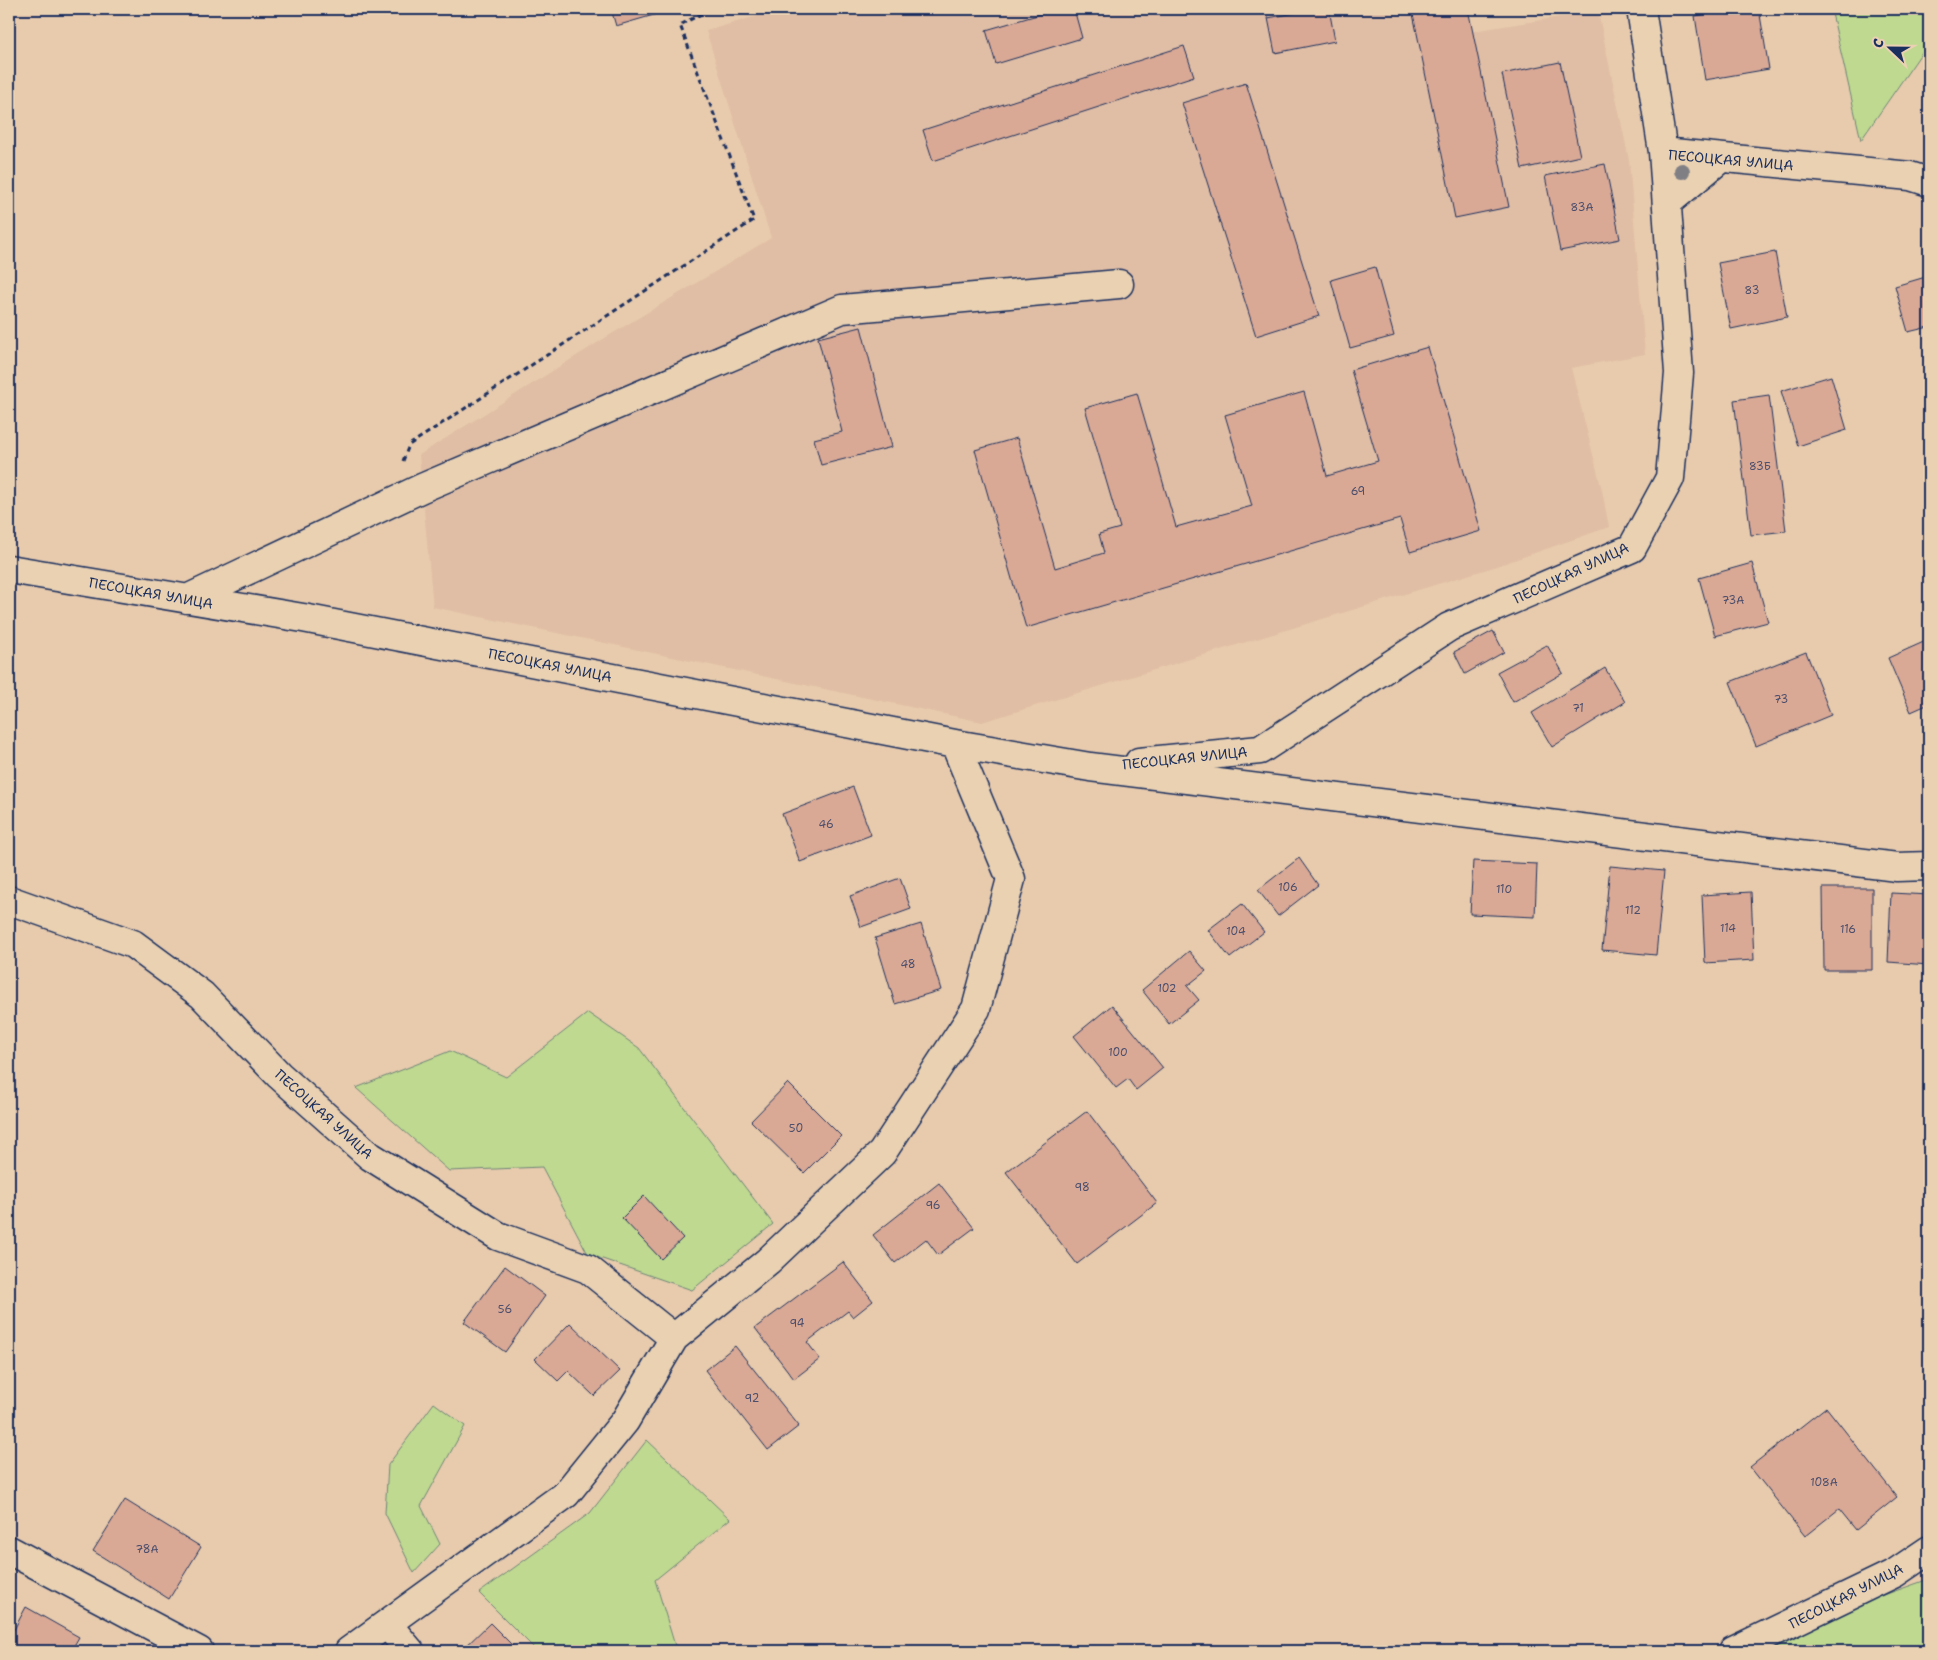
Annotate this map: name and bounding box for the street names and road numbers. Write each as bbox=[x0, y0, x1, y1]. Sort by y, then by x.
street label: ПЕСОЦКАЯ УЛИЦА bbox=[1668, 146, 1794, 174]
street label: ПЕСОЦКАЯ УЛИЦА bbox=[1510, 538, 1632, 608]
street label: ПЕСОЦКАЯ УЛИЦА bbox=[88, 573, 214, 613]
street label: ПЕСОЦКАЯ УЛИЦА bbox=[487, 644, 613, 686]
street label: ПЕСОЦКАЯ УЛИЦА bbox=[1122, 742, 1248, 774]
street label: ПЕСОЦКАЯ УЛИЦА bbox=[271, 1065, 377, 1163]
street label: ПЕСОЦКАЯ УЛИЦА bbox=[1786, 1559, 1906, 1633]

